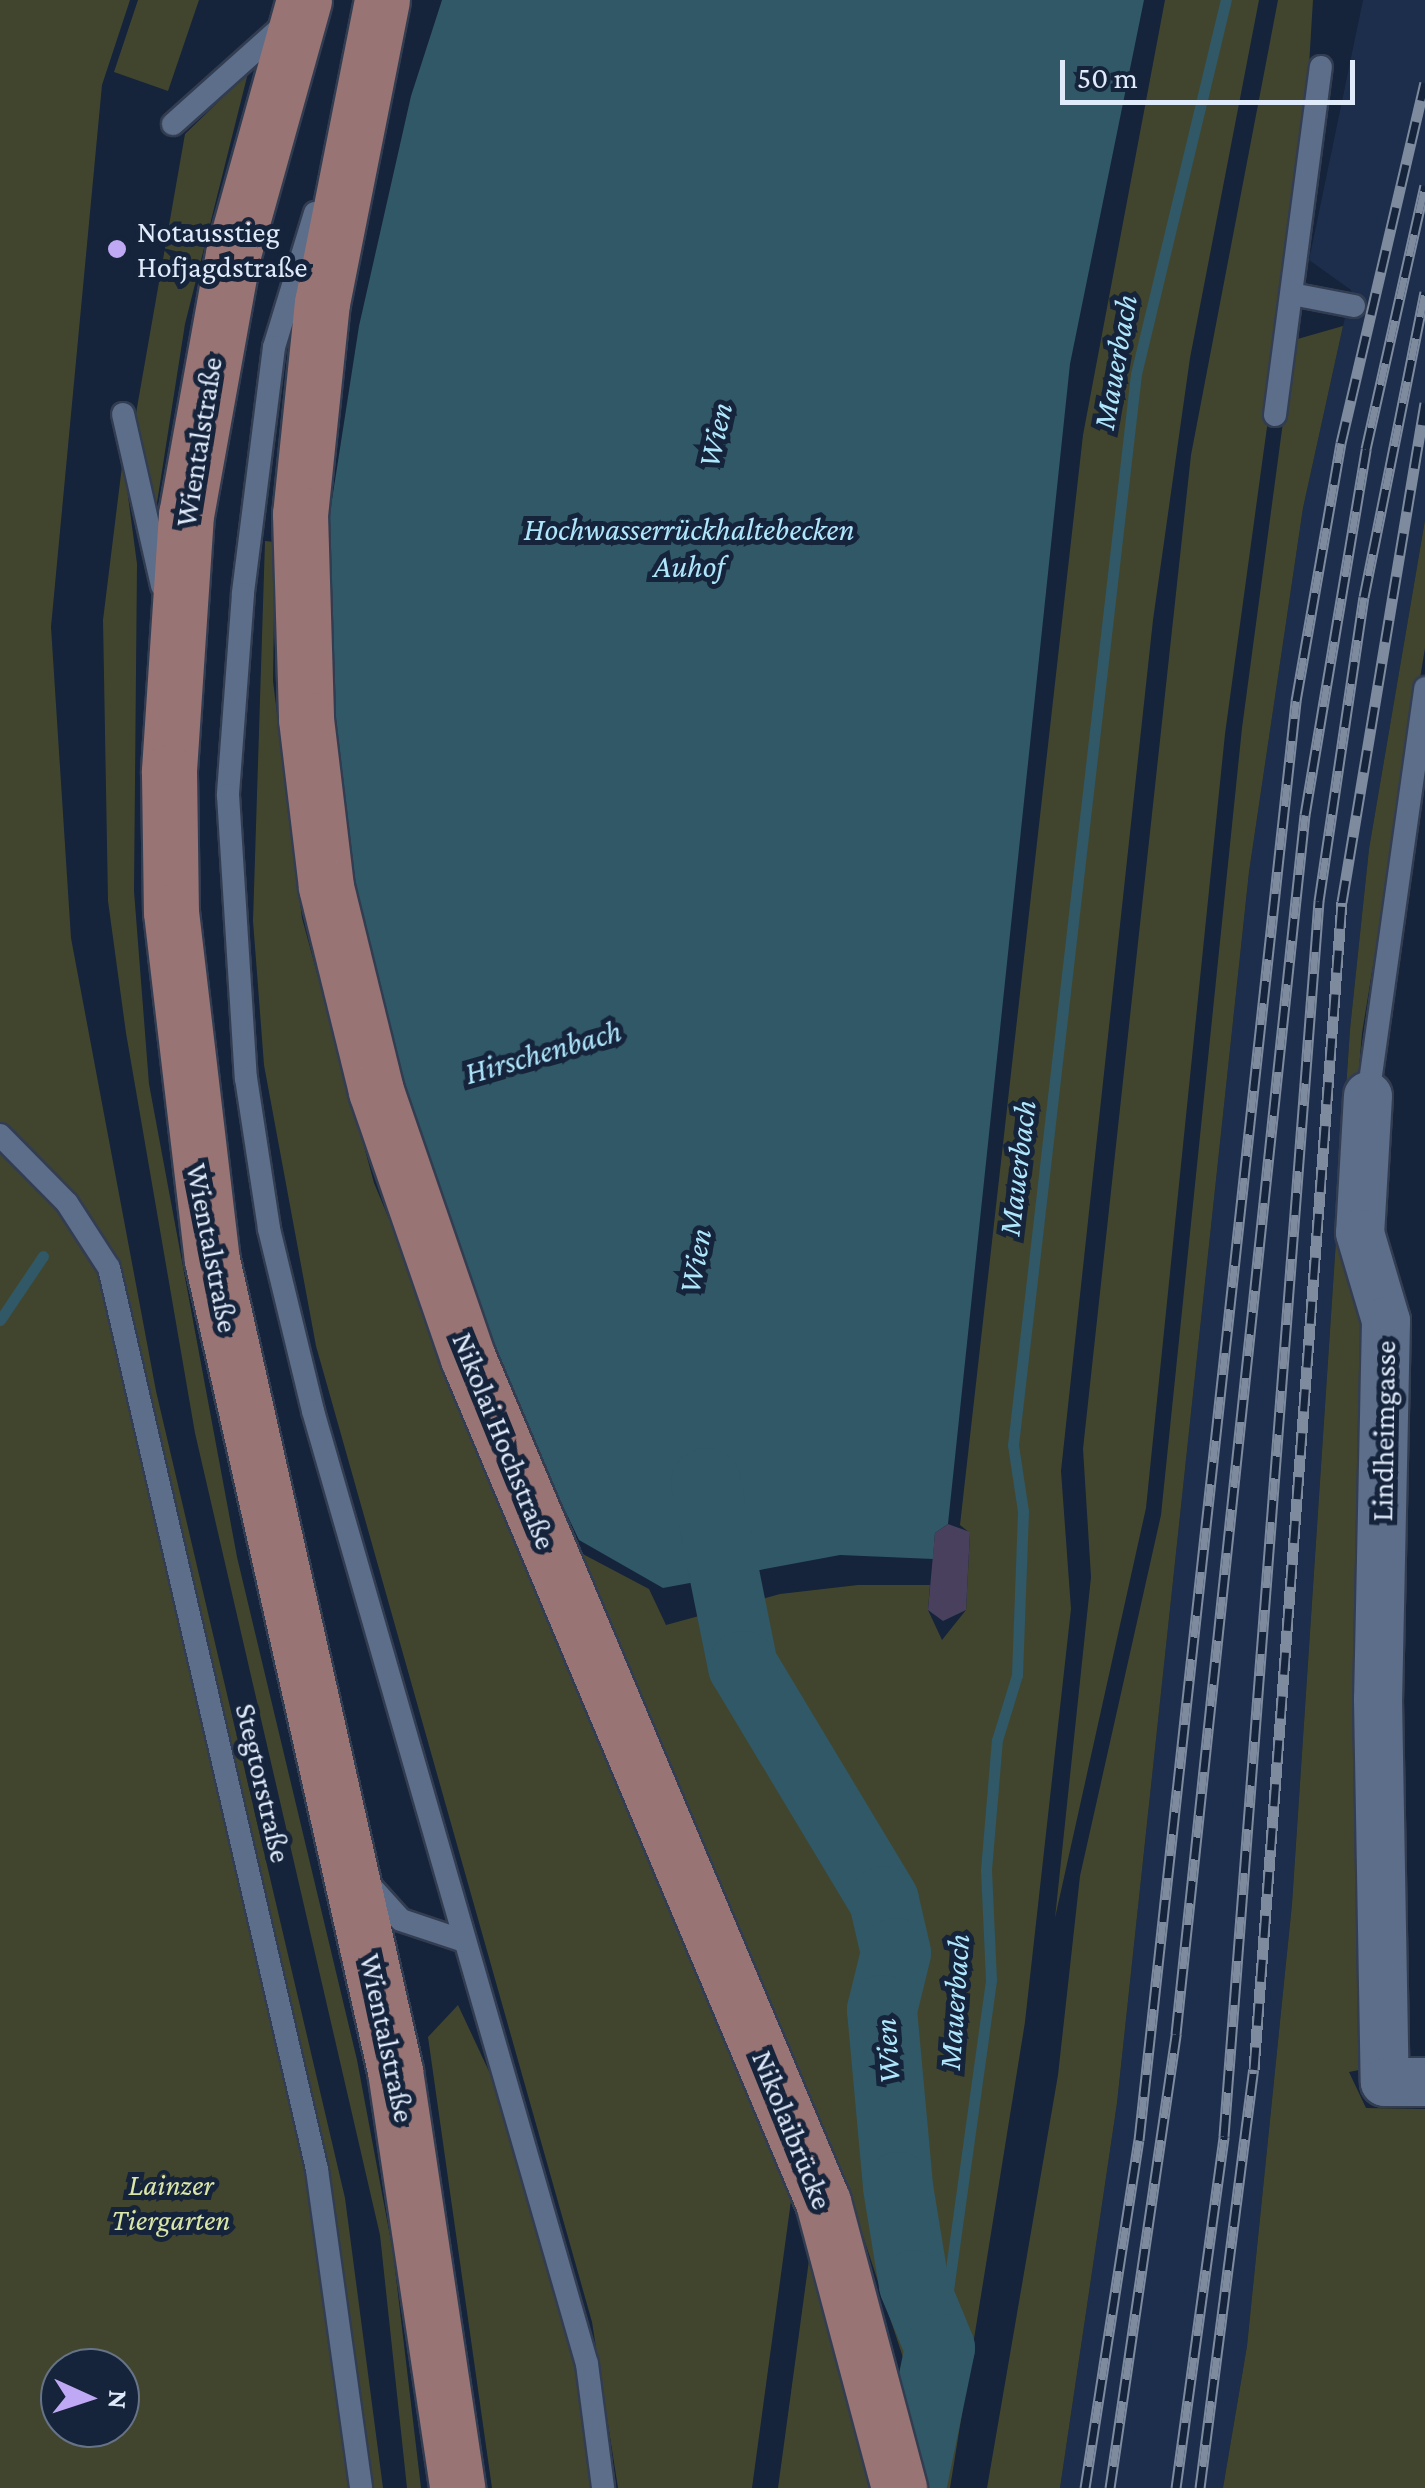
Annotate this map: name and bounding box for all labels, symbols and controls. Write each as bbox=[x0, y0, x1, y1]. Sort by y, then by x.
scale bar bbox=[1065, 40, 1360, 102]
text: 50 m bbox=[1077, 61, 1138, 94]
place label: Notausstieg Hofjagdstraße bbox=[137, 214, 307, 284]
marker: Notausstieg Hofjagdstraße bbox=[106, 238, 128, 260]
water label: Mauerbach bbox=[1084, 291, 1146, 433]
street label: Wientalstraße bbox=[168, 355, 230, 529]
water label: Wien bbox=[689, 399, 741, 471]
water label: Hochwasserrückhaltebecken Auhof bbox=[523, 511, 855, 586]
water label: Hirschenbach bbox=[460, 1011, 626, 1093]
water label: Mauerbach bbox=[990, 1098, 1044, 1238]
street label: Wientalstraße bbox=[178, 1160, 246, 1336]
water label: Wien bbox=[670, 1225, 720, 1297]
street label: Nikolai Hochstraße bbox=[444, 1327, 564, 1555]
street label: Lindheimgasse bbox=[1364, 1340, 1404, 1522]
street label: Stegtorstraße bbox=[227, 1700, 299, 1866]
water label: Mauerbach bbox=[930, 1933, 978, 2071]
street label: Wientalstraße bbox=[352, 1950, 422, 2126]
water label: Wien bbox=[866, 2017, 908, 2085]
street label: Nikolaibrücke bbox=[744, 2045, 840, 2215]
park label: Lainzer Tiergarten bbox=[111, 2167, 231, 2238]
north arrow bbox=[40, 2348, 140, 2448]
text: N bbox=[102, 2389, 134, 2410]

